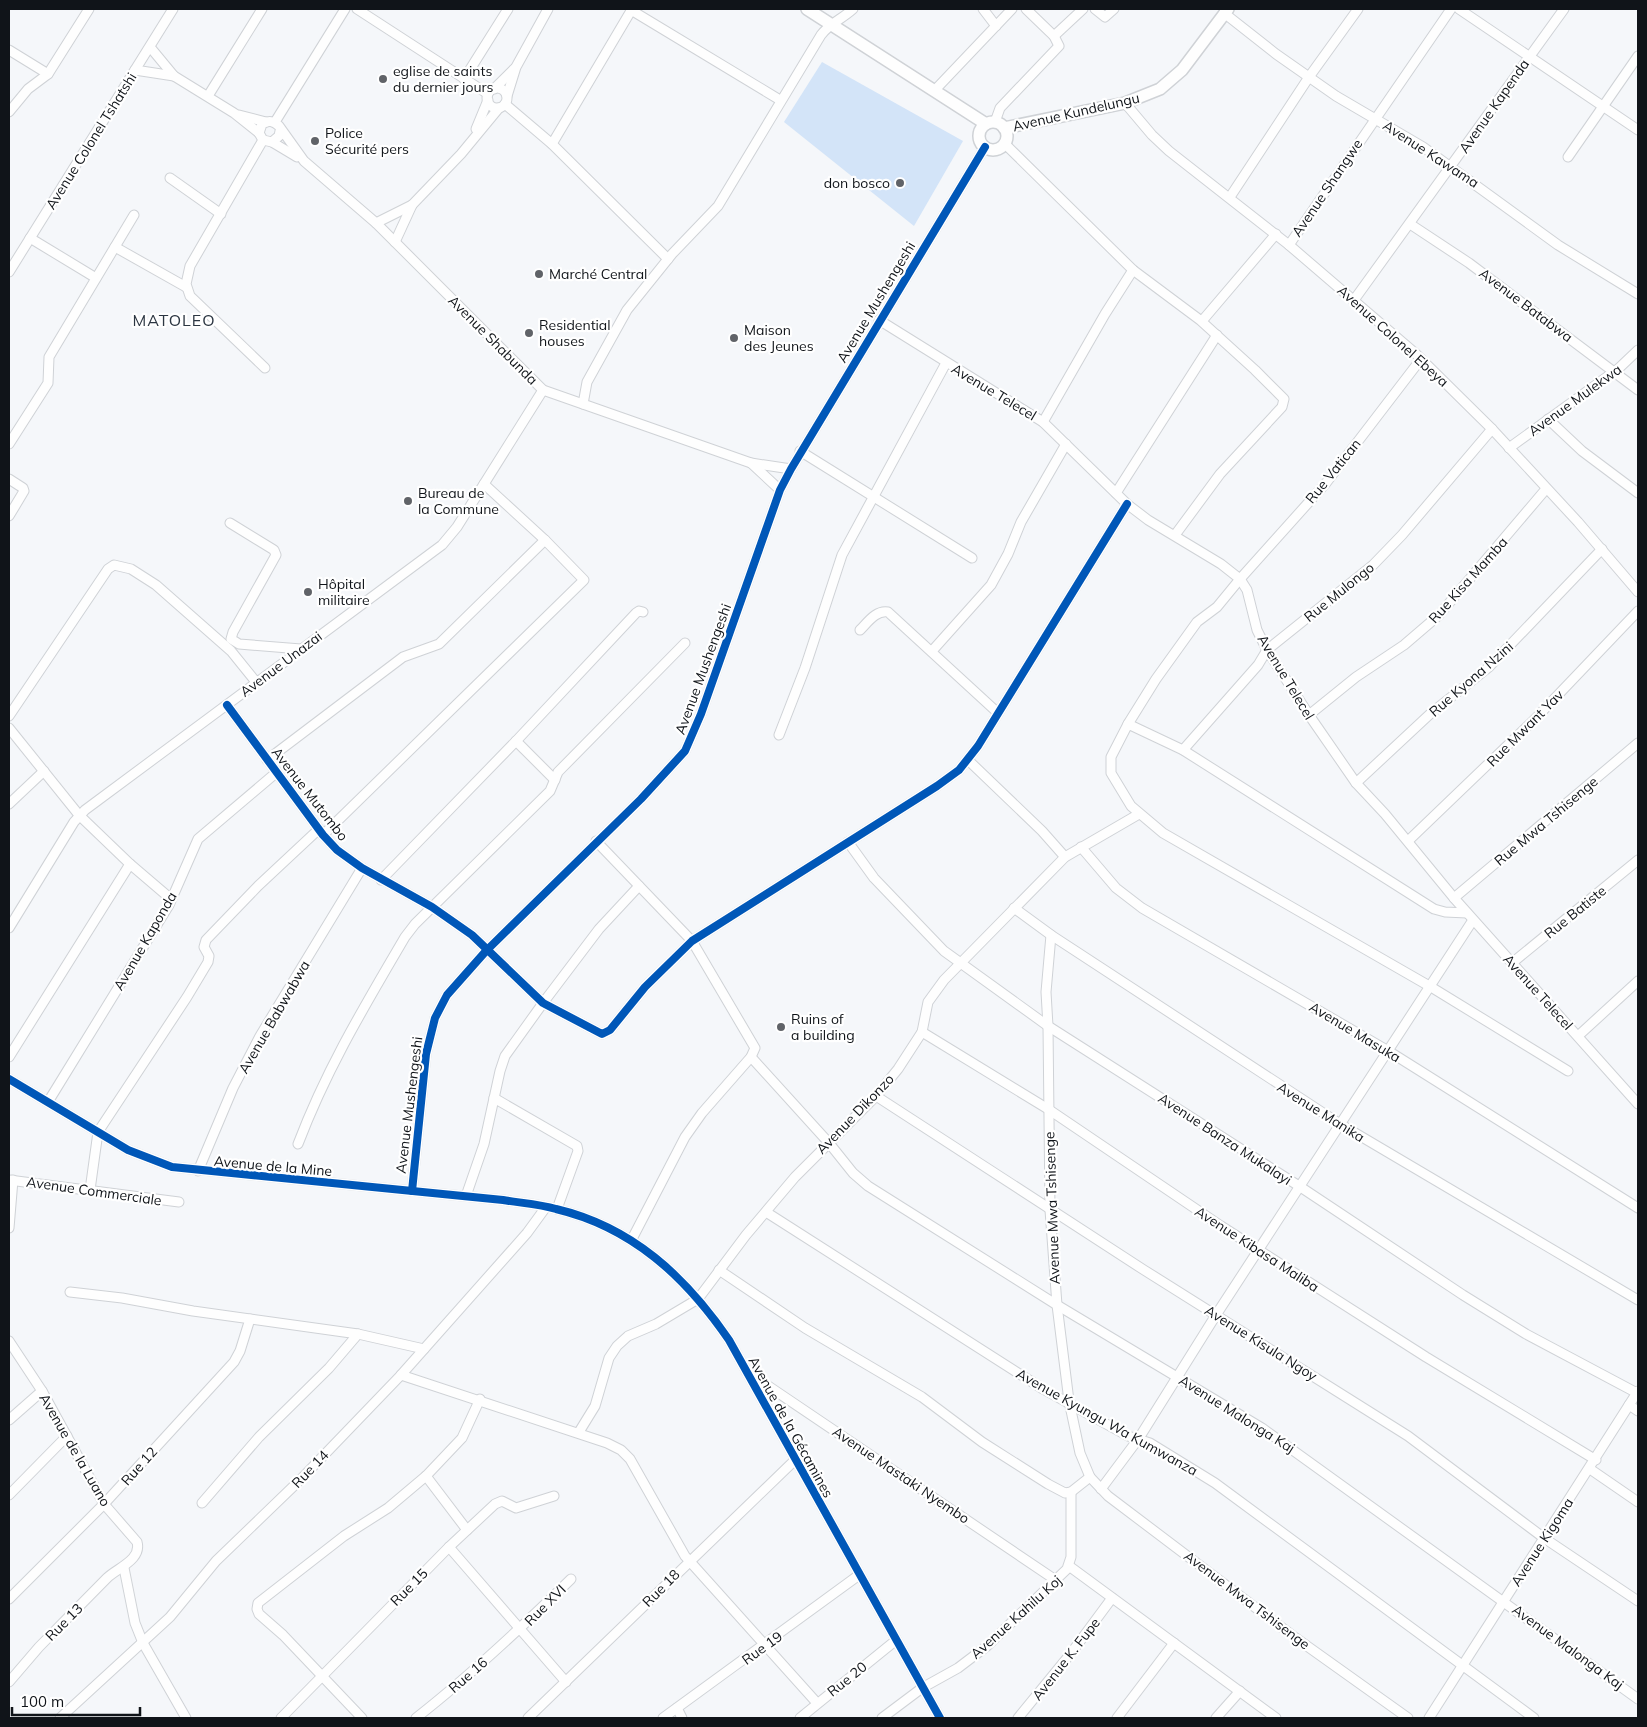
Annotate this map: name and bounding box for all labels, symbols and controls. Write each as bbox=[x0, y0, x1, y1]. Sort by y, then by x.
street label: Avenue Kapenda bbox=[1455, 55, 1533, 157]
place label: eglise de saints du dernier jours bbox=[393, 62, 494, 96]
street label: Avenue Colonel Tshatshi bbox=[42, 69, 140, 213]
marker: eglise de saints du dernier jours bbox=[377, 73, 389, 85]
street label: Avenue Kundelungu bbox=[1011, 89, 1141, 135]
street label: Avenue Kawama bbox=[1380, 116, 1482, 192]
place label: Police Sécurité pers bbox=[325, 124, 409, 158]
marker: Police Sécurité pers bbox=[309, 135, 321, 147]
street label: Avenue Shangwe bbox=[1288, 136, 1366, 240]
place label: don bosco bbox=[824, 174, 890, 192]
marker: don bosco bbox=[894, 177, 906, 189]
street label: Avenue Mushengeshi bbox=[833, 238, 919, 366]
street label: Avenue Batabwa bbox=[1476, 264, 1576, 346]
place label: Marché Central bbox=[549, 265, 647, 283]
marker: Marché Central bbox=[533, 268, 545, 280]
street label: Avenue Colonel Ebeya bbox=[1334, 281, 1452, 391]
street label: Avenue Shabunda bbox=[444, 291, 542, 389]
district label: MATOLEO bbox=[132, 310, 216, 330]
place label: Residential houses bbox=[539, 316, 611, 350]
place label: Maison des Jeunes bbox=[744, 321, 814, 355]
marker: Residential houses bbox=[523, 327, 535, 339]
marker: Maison des Jeunes bbox=[728, 332, 740, 344]
street label: Avenue Telecel bbox=[948, 360, 1040, 424]
street label: Avenue Mulekwa bbox=[1525, 360, 1625, 440]
street label: Rue Vatican bbox=[1301, 435, 1365, 507]
place label: Bureau de la Commune bbox=[418, 484, 499, 518]
marker: Bureau de la Commune bbox=[402, 495, 414, 507]
street label: Rue Kisa Mamba bbox=[1425, 533, 1511, 627]
street label: Rue Mulongo bbox=[1300, 558, 1378, 626]
place label: Hôpital militaire bbox=[318, 575, 370, 609]
marker: Hôpital militaire bbox=[302, 586, 314, 598]
street label: Avenue Mushengeshi bbox=[671, 601, 735, 737]
street label: Avenue Unazai bbox=[236, 627, 326, 701]
street label: Avenue Telecel bbox=[1254, 631, 1318, 723]
street label: Rue Kyona Nzini bbox=[1425, 638, 1517, 720]
street label: Rue Mwant Yav bbox=[1483, 685, 1568, 770]
street label: Avenue Mutombo bbox=[268, 744, 352, 844]
street label: Rue Mwa Tshisenge bbox=[1490, 772, 1602, 870]
street label: Rue Batiste bbox=[1540, 882, 1610, 942]
street label: Avenue Kaponda bbox=[109, 888, 181, 994]
street label: Avenue Telecel bbox=[1499, 950, 1577, 1034]
street label: Avenue Babwabwa bbox=[234, 957, 314, 1077]
street label: Avenue Masuka bbox=[1306, 998, 1404, 1066]
place label: Ruins of a building bbox=[791, 1010, 855, 1044]
marker: Ruins of a building bbox=[775, 1021, 787, 1033]
street label: Avenue Mushengeshi bbox=[392, 1035, 426, 1175]
street label: Avenue Dikonzo bbox=[812, 1070, 898, 1158]
street label: Avenue Manika bbox=[1274, 1078, 1368, 1146]
street label: Avenue Banza Mukalayi bbox=[1155, 1089, 1295, 1189]
street label: Avenue Mwa Tshisenge bbox=[1040, 1131, 1064, 1285]
street label: Avenue de la Mine bbox=[213, 1152, 333, 1180]
street label: Avenue Commerciale bbox=[25, 1173, 163, 1209]
street label: Avenue Kibasa Maliba bbox=[1192, 1202, 1322, 1296]
street label: Avenue Kisula Ngoy bbox=[1201, 1301, 1321, 1385]
street label: Avenue de la Gécamines bbox=[745, 1353, 837, 1501]
street label: Avenue Kyungu Wa Kumwanza bbox=[1013, 1364, 1201, 1480]
street label: Avenue Malonga Kaj bbox=[1176, 1371, 1298, 1457]
street label: Avenue de la Luano bbox=[35, 1390, 115, 1510]
street label: Avenue Mastaki Nyembo bbox=[829, 1422, 973, 1528]
street label: Rue 12 bbox=[117, 1443, 161, 1489]
street label: Rue 14 bbox=[288, 1446, 333, 1492]
street label: Avenue Kigoma bbox=[1507, 1494, 1577, 1590]
street label: Avenue Mwa Tshisenge bbox=[1180, 1547, 1314, 1653]
street label: Rue 15 bbox=[386, 1564, 432, 1610]
street label: Rue 18 bbox=[638, 1565, 684, 1611]
street label: Avenue Kahilu Koj bbox=[967, 1571, 1065, 1663]
street label: Rue XVI bbox=[520, 1580, 570, 1630]
street label: Rue 13 bbox=[41, 1599, 87, 1645]
street label: Avenue Malonga Kaj bbox=[1509, 1600, 1627, 1694]
street label: Avenue K. Fupe bbox=[1028, 1614, 1104, 1704]
street label: Rue 19 bbox=[738, 1627, 786, 1669]
street label: Rue 16 bbox=[445, 1653, 491, 1697]
street label: Rue 20 bbox=[824, 1658, 870, 1700]
scale bar bbox=[12, 1684, 140, 1716]
text: 100 m bbox=[20, 1692, 64, 1711]

